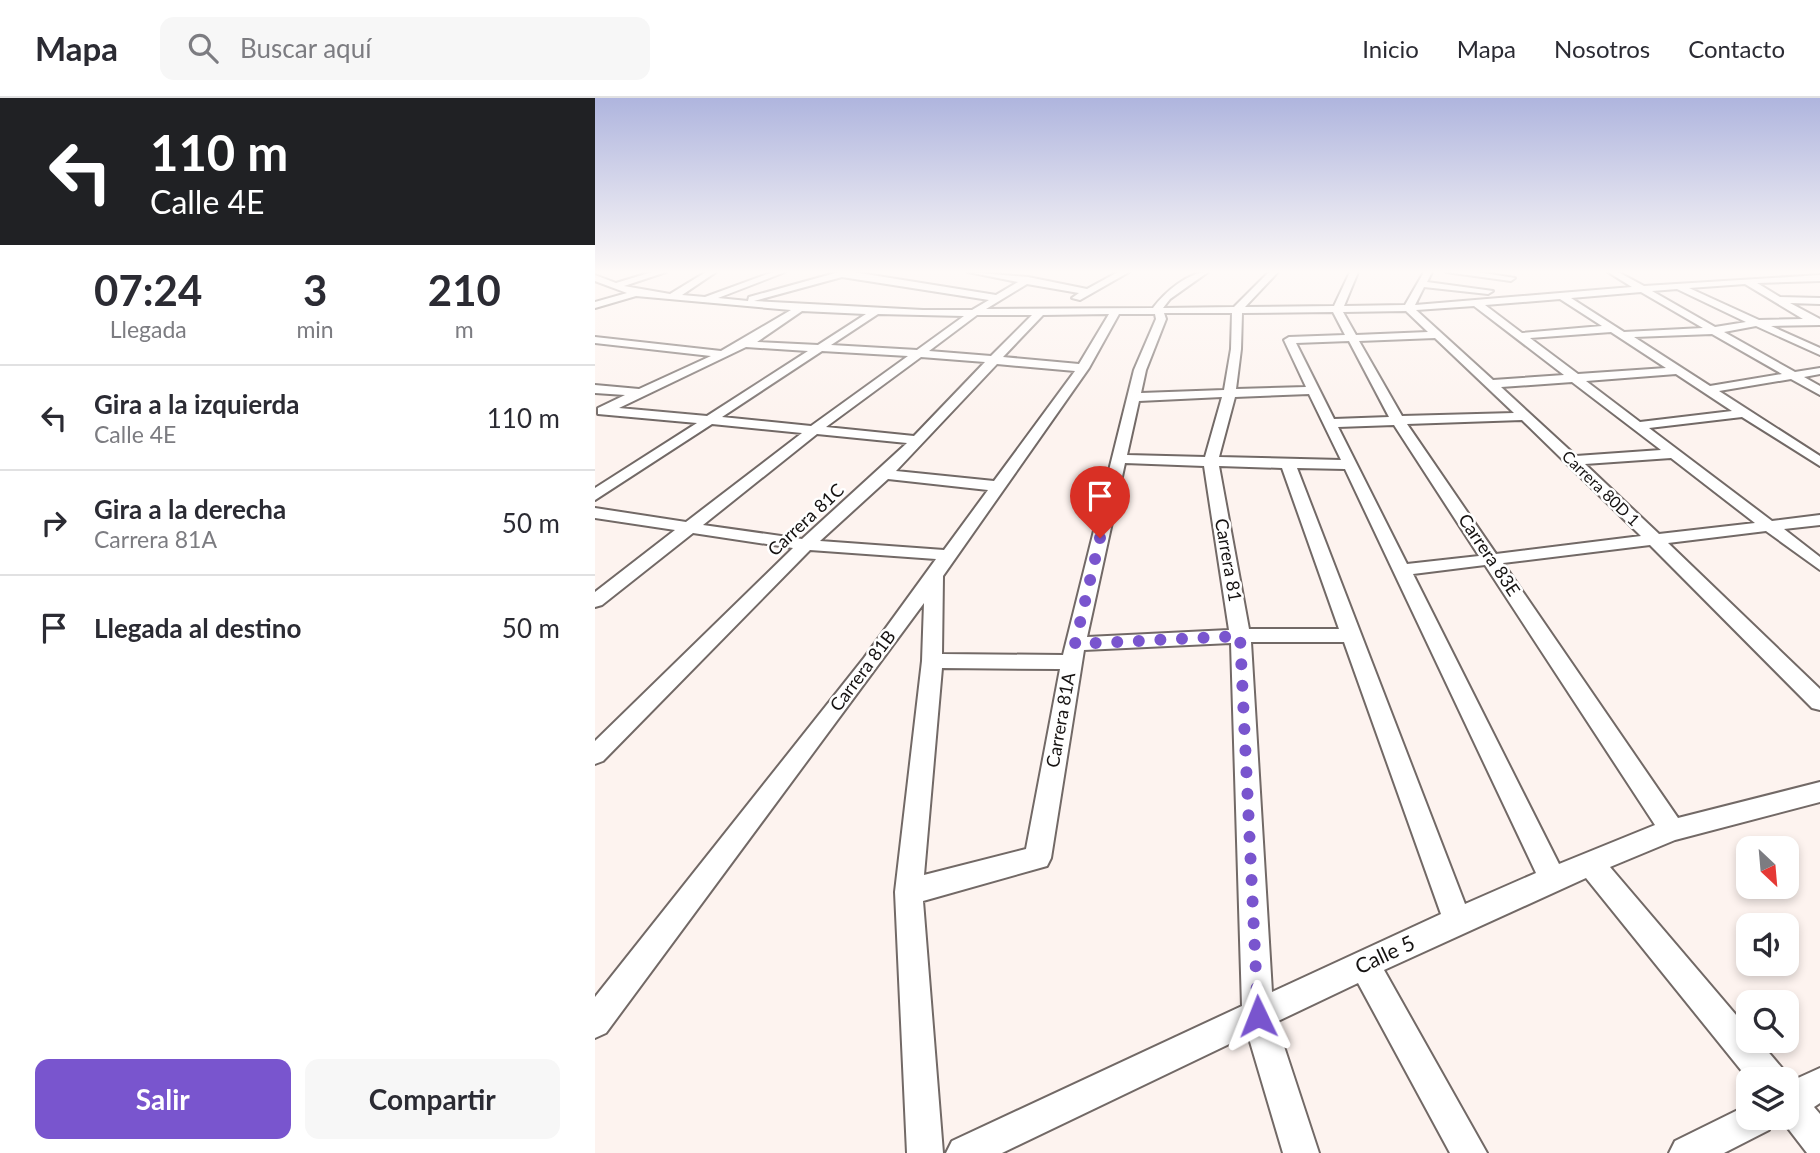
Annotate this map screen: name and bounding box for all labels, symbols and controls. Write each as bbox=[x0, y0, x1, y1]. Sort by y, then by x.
search box bbox=[160, 17, 650, 80]
text: Mapa bbox=[35, 28, 118, 68]
icon: search bbox=[184, 29, 222, 67]
text: Buscar aquí bbox=[240, 32, 371, 64]
text: Inicio bbox=[1362, 34, 1419, 63]
text: Mapa bbox=[1457, 34, 1516, 63]
text: Nosotros bbox=[1554, 34, 1650, 63]
text: Contacto bbox=[1688, 34, 1785, 63]
text: 110 m bbox=[150, 123, 288, 181]
icon: left bbox=[35, 126, 126, 217]
text: Calle 4E bbox=[150, 182, 265, 221]
text: 07:24 bbox=[94, 265, 202, 315]
text: 3 bbox=[303, 265, 327, 315]
text: 210 bbox=[428, 265, 501, 315]
text: Llegada bbox=[110, 315, 187, 343]
text: min bbox=[296, 315, 334, 343]
text: m bbox=[455, 315, 474, 343]
text: Gira a la izquierda bbox=[94, 388, 300, 420]
icon: left bbox=[35, 399, 73, 437]
text: 110 m bbox=[487, 402, 560, 434]
text: Calle 4E bbox=[94, 420, 176, 448]
street label: Carrera 80D 1 bbox=[1559, 446, 1644, 529]
pin bbox=[1070, 466, 1130, 538]
icon: arrive bbox=[1081, 477, 1119, 515]
street label: Carrera 81C bbox=[763, 478, 848, 560]
text: Gira a la derecha bbox=[94, 493, 286, 525]
icon: right bbox=[35, 504, 73, 542]
text: 50 m bbox=[502, 507, 560, 539]
street label: Carrera 83E bbox=[1454, 509, 1525, 600]
street label: Carrera 81 bbox=[1211, 517, 1247, 603]
text: Carrera 81A bbox=[94, 525, 217, 553]
icon: arrive bbox=[35, 609, 73, 647]
text: Llegada al destino bbox=[94, 612, 301, 644]
text: 50 m bbox=[502, 612, 560, 644]
street label: Carrera 81B bbox=[825, 626, 900, 715]
street label: Carrera 81A bbox=[1041, 670, 1079, 769]
north arrow bbox=[1736, 836, 1799, 900]
map controls bbox=[1736, 836, 1799, 1130]
button: sound bbox=[1736, 913, 1799, 976]
street label: Calle 5 bbox=[1351, 929, 1418, 978]
position arrow bbox=[1221, 979, 1295, 1053]
button: search bbox=[1736, 990, 1799, 1053]
button: Salir bbox=[35, 1059, 291, 1139]
button: Compartir bbox=[305, 1059, 560, 1139]
button: layers bbox=[1736, 1067, 1799, 1130]

